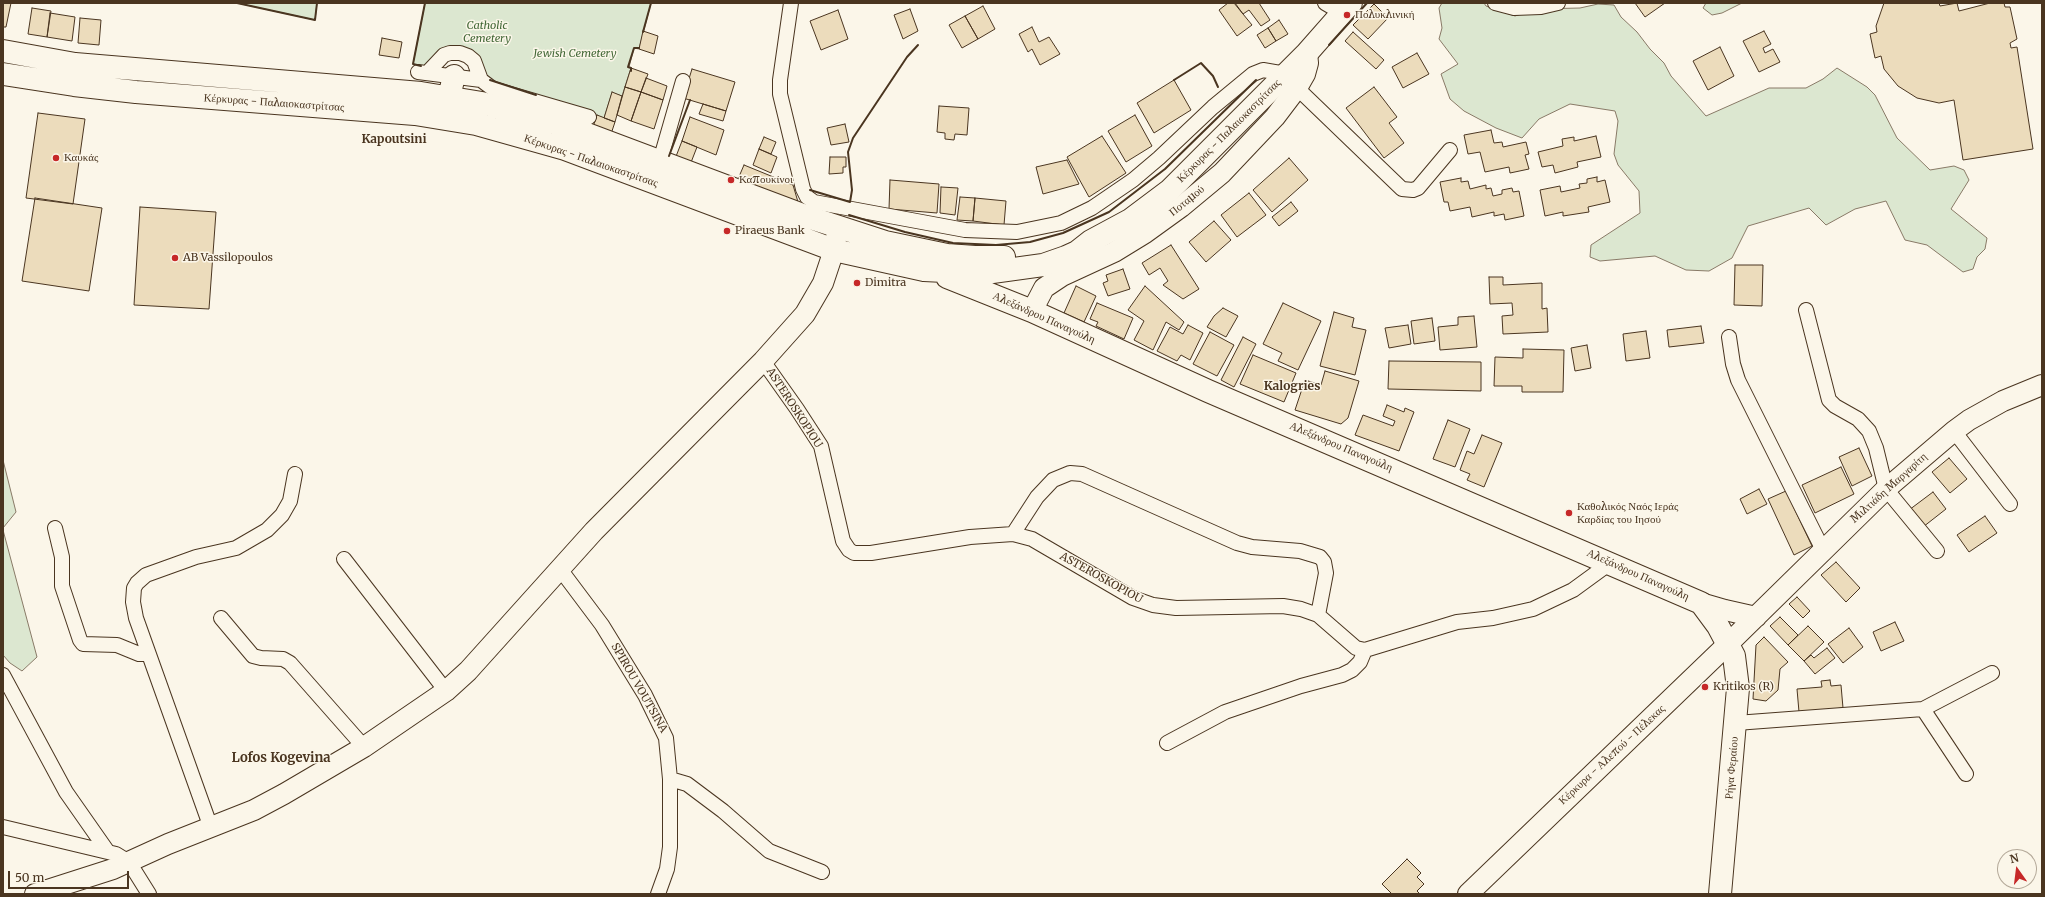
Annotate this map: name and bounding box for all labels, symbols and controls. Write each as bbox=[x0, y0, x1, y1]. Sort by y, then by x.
place label: Πολυκλινική bbox=[1355, 8, 1414, 22]
marker: Πολυκλινική bbox=[1342, 10, 1352, 20]
park label: Catholic Cemetery bbox=[463, 19, 511, 45]
park label: Jewish Cemetery bbox=[534, 47, 616, 61]
street label: Κέρκυρας - Παλαιοκαστρίτσας bbox=[1174, 76, 1284, 186]
street label: Κέρκυρας - Παλαιοκαστρίτσας bbox=[203, 91, 345, 115]
street label: Κέρκυρας - Παλαιοκαστρίτσας bbox=[522, 132, 660, 190]
district label: Kapoutsini bbox=[361, 133, 427, 147]
place label: Καυκάς bbox=[64, 151, 98, 165]
marker: Καυκάς bbox=[51, 153, 61, 163]
place label: Καπουκίνοι bbox=[739, 173, 793, 187]
marker: Καπουκίνοι bbox=[726, 175, 736, 185]
street label: Ποταμού bbox=[1167, 183, 1207, 219]
place label: Piraeus Bank bbox=[735, 224, 805, 238]
marker: Piraeus Bank bbox=[722, 226, 732, 236]
place label: AB Vassilopoulos bbox=[183, 251, 273, 265]
marker: AB Vassilopoulos bbox=[170, 253, 180, 263]
place label: Dimitra bbox=[865, 276, 906, 290]
marker: Dimitra bbox=[852, 278, 862, 288]
street label: Αλεξάνδρου Παναγούλη bbox=[991, 289, 1097, 347]
street label: ASTEROSKOPIOU bbox=[763, 366, 825, 450]
district label: Kalogries bbox=[1264, 380, 1320, 394]
street label: Αλεξάνδρου Παναγούλη bbox=[1287, 419, 1395, 475]
street label: Μιλτιάδη Μαργαρίτη bbox=[1848, 450, 1930, 526]
place label: Καθολικός Ναός Ιεράς Καρδίας του Ιησού bbox=[1577, 500, 1678, 526]
marker: Καθολικός Ναός Ιεράς Καρδίας του Ιησού bbox=[1564, 508, 1574, 518]
street label: Αλεξάνδρου Παναγούλη bbox=[1585, 546, 1691, 604]
street label: ASTEROSKOPIOU bbox=[1057, 550, 1145, 606]
street label: SPIROU VOUTSINA bbox=[608, 641, 670, 735]
place label: Kritikos (R) bbox=[1713, 680, 1774, 694]
marker: Kritikos (R) bbox=[1700, 682, 1710, 692]
street label: Κέρκυρα - Αλεπού - Πέλεκας bbox=[1556, 702, 1668, 808]
street label: Ρήγα Φεραίου bbox=[1723, 736, 1741, 800]
district label: Lofos Kogevina bbox=[231, 750, 331, 766]
north arrow bbox=[1997, 849, 2037, 889]
text: N bbox=[2008, 850, 2020, 866]
scale bar bbox=[10, 863, 131, 889]
text: 50 m bbox=[15, 870, 44, 885]

